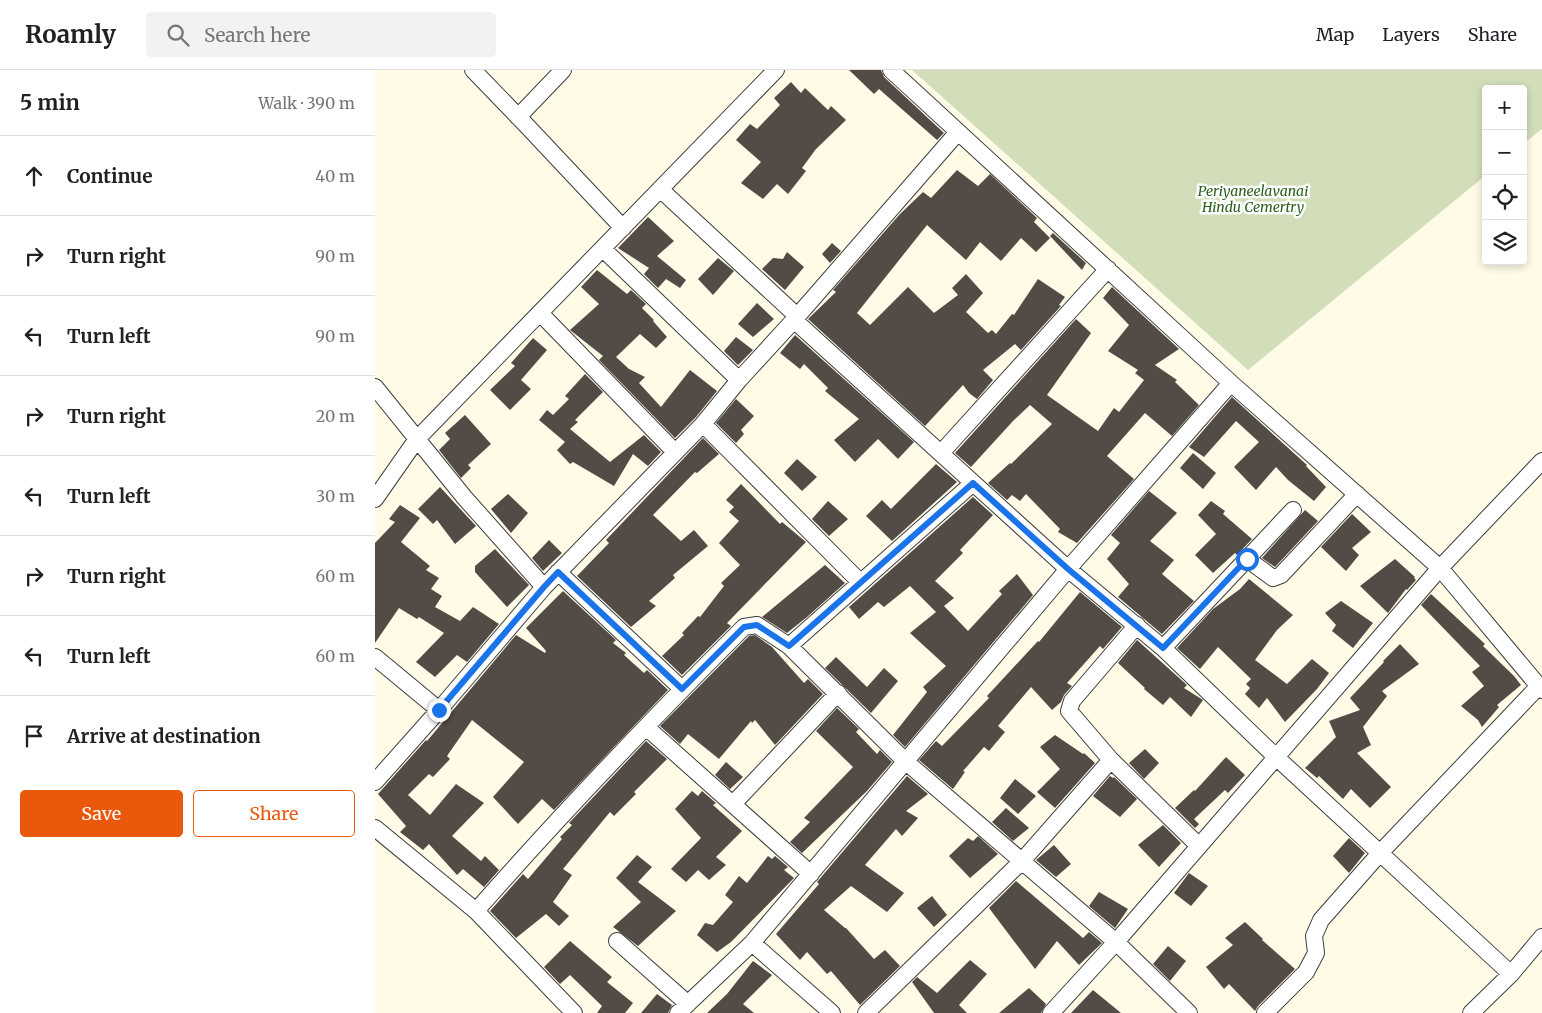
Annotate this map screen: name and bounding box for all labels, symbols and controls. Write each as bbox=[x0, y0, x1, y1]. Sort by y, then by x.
search box bbox=[146, 12, 496, 57]
text: Roamly bbox=[25, 19, 116, 50]
icon: search bbox=[164, 21, 192, 49]
text: Search here bbox=[204, 23, 310, 47]
text: Map bbox=[1316, 23, 1354, 46]
text: Layers bbox=[1382, 23, 1440, 46]
text: Share bbox=[1468, 23, 1517, 46]
map controls bbox=[1482, 85, 1527, 265]
button: + bbox=[1482, 85, 1527, 130]
text: 5 min bbox=[20, 89, 80, 116]
text: Walk · 390 m bbox=[258, 93, 355, 113]
button: − bbox=[1482, 130, 1527, 175]
icon: ahead bbox=[20, 162, 48, 190]
text: Continue bbox=[67, 164, 153, 188]
text: 40 m bbox=[315, 166, 355, 186]
button: locate bbox=[1482, 175, 1527, 220]
park label: Periyaneelavanai Hindu Cemertry bbox=[1198, 182, 1308, 216]
button: layers bbox=[1482, 220, 1527, 265]
icon: right bbox=[20, 242, 48, 270]
text: Turn right bbox=[67, 244, 166, 268]
text: 90 m bbox=[315, 246, 355, 266]
icon: left bbox=[20, 322, 48, 350]
text: Turn left bbox=[67, 324, 151, 348]
text: 90 m bbox=[315, 326, 355, 346]
icon: right bbox=[20, 402, 48, 430]
text: Turn right bbox=[67, 404, 166, 428]
text: 20 m bbox=[316, 406, 355, 426]
icon: left bbox=[20, 482, 48, 510]
text: Turn left bbox=[67, 484, 151, 508]
text: 30 m bbox=[316, 486, 355, 506]
route start bbox=[1236, 548, 1259, 571]
icon: right bbox=[20, 562, 48, 590]
text: Turn right bbox=[67, 564, 166, 588]
text: 60 m bbox=[315, 566, 355, 586]
icon: left bbox=[20, 642, 48, 670]
text: Turn left bbox=[67, 644, 151, 668]
text: 60 m bbox=[315, 646, 355, 666]
route end bbox=[428, 699, 451, 722]
icon: arrive bbox=[20, 722, 48, 750]
text: Arrive at destination bbox=[67, 724, 261, 748]
button: Save bbox=[20, 790, 183, 837]
button: Share bbox=[193, 790, 355, 837]

